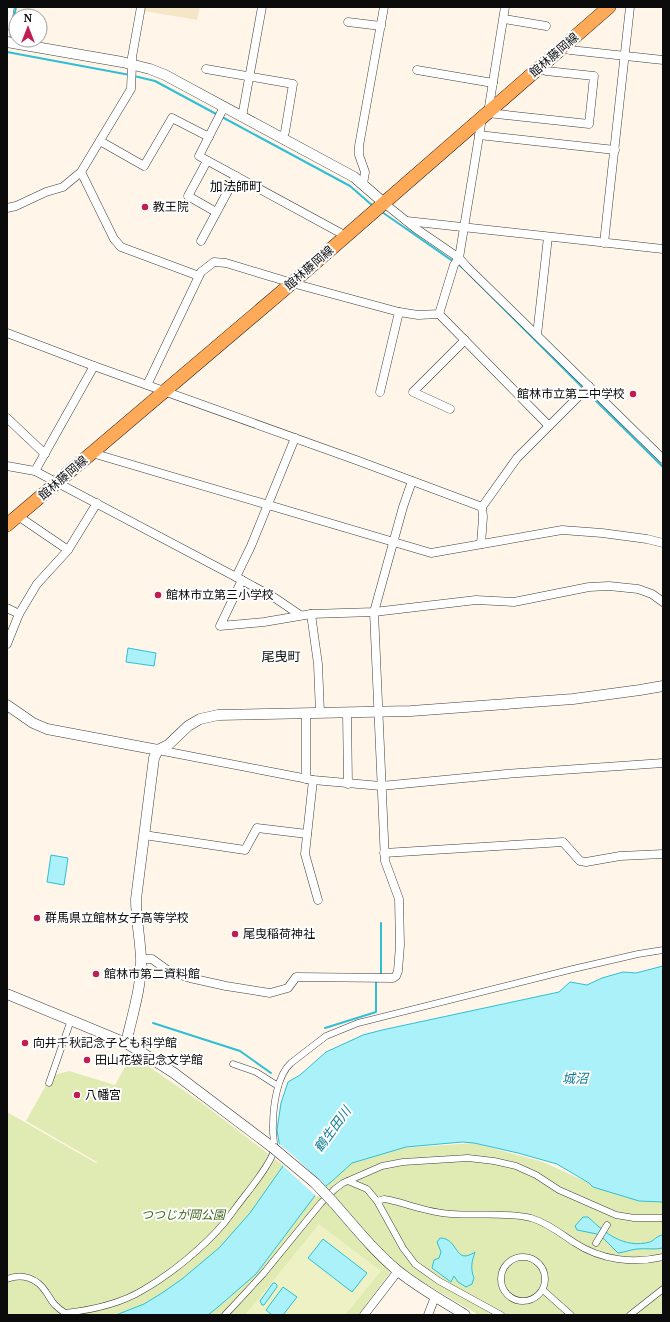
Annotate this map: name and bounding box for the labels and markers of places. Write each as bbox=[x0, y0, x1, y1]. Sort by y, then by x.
place label: 教王院 bbox=[153, 199, 189, 214]
marker: 教王院 bbox=[140, 202, 150, 212]
place label: 館林市立第二中学校 bbox=[517, 386, 625, 401]
marker: 館林市立第二中学校 bbox=[628, 389, 638, 399]
place label: 館林市立第三小学校 bbox=[166, 587, 274, 602]
marker: 館林市立第三小学校 bbox=[153, 590, 163, 600]
place label: 群馬県立館林女子高等学校 bbox=[45, 910, 189, 925]
marker: 群馬県立館林女子高等学校 bbox=[32, 913, 42, 923]
place label: 尾曳稲荷神社 bbox=[243, 926, 315, 941]
marker: 尾曳稲荷神社 bbox=[230, 929, 240, 939]
place label: 館林市第二資料館 bbox=[104, 966, 200, 981]
marker: 館林市第二資料館 bbox=[91, 969, 101, 979]
place label: 向井千秋記念子ども科学館 bbox=[33, 1035, 177, 1050]
marker: 向井千秋記念子ども科学館 bbox=[20, 1038, 30, 1048]
place label: 田山花袋記念文学館 bbox=[95, 1052, 203, 1067]
marker: 田山花袋記念文学館 bbox=[82, 1055, 92, 1065]
place label: 八幡宮 bbox=[85, 1087, 121, 1102]
marker: 八幡宮 bbox=[72, 1090, 82, 1100]

